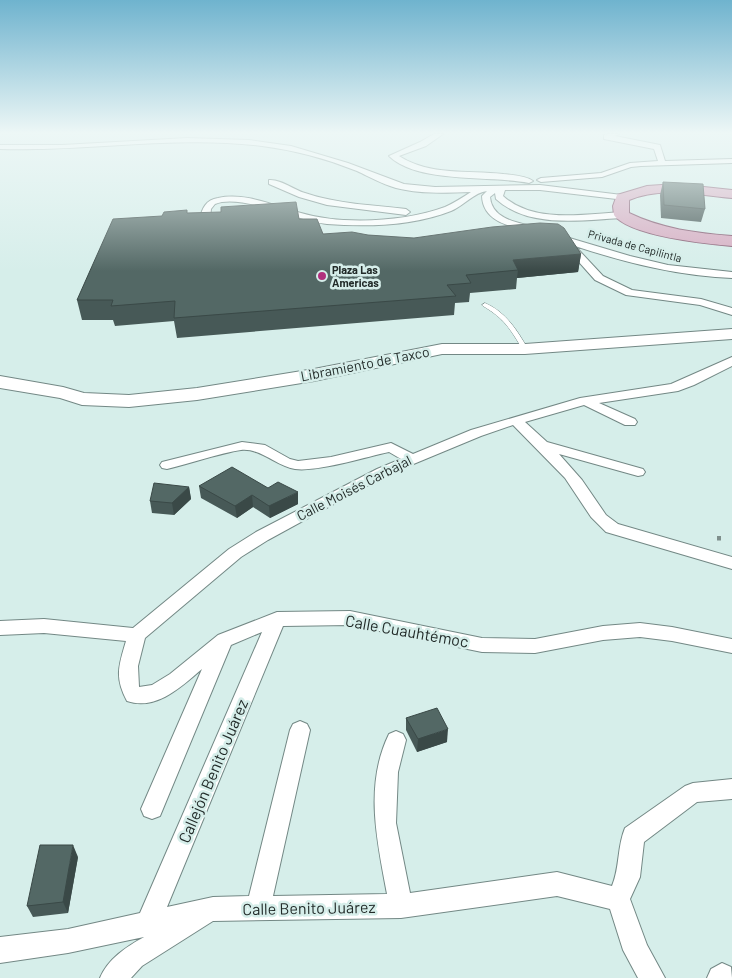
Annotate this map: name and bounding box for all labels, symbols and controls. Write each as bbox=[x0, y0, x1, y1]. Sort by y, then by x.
street label: Privada de Capilintla bbox=[587, 227, 683, 264]
place label: Plaza Las Americas bbox=[332, 263, 379, 289]
marker: Plaza Las Americas bbox=[316, 270, 328, 282]
street label: Libramiento de Taxco bbox=[299, 343, 431, 384]
street label: Calle Moisés Carbajal bbox=[294, 451, 414, 524]
street label: Calle Cuauhtémoc bbox=[344, 610, 470, 651]
street label: Callejón Benito Juárez bbox=[174, 696, 251, 845]
street label: Calle Benito Juárez bbox=[242, 897, 376, 918]

